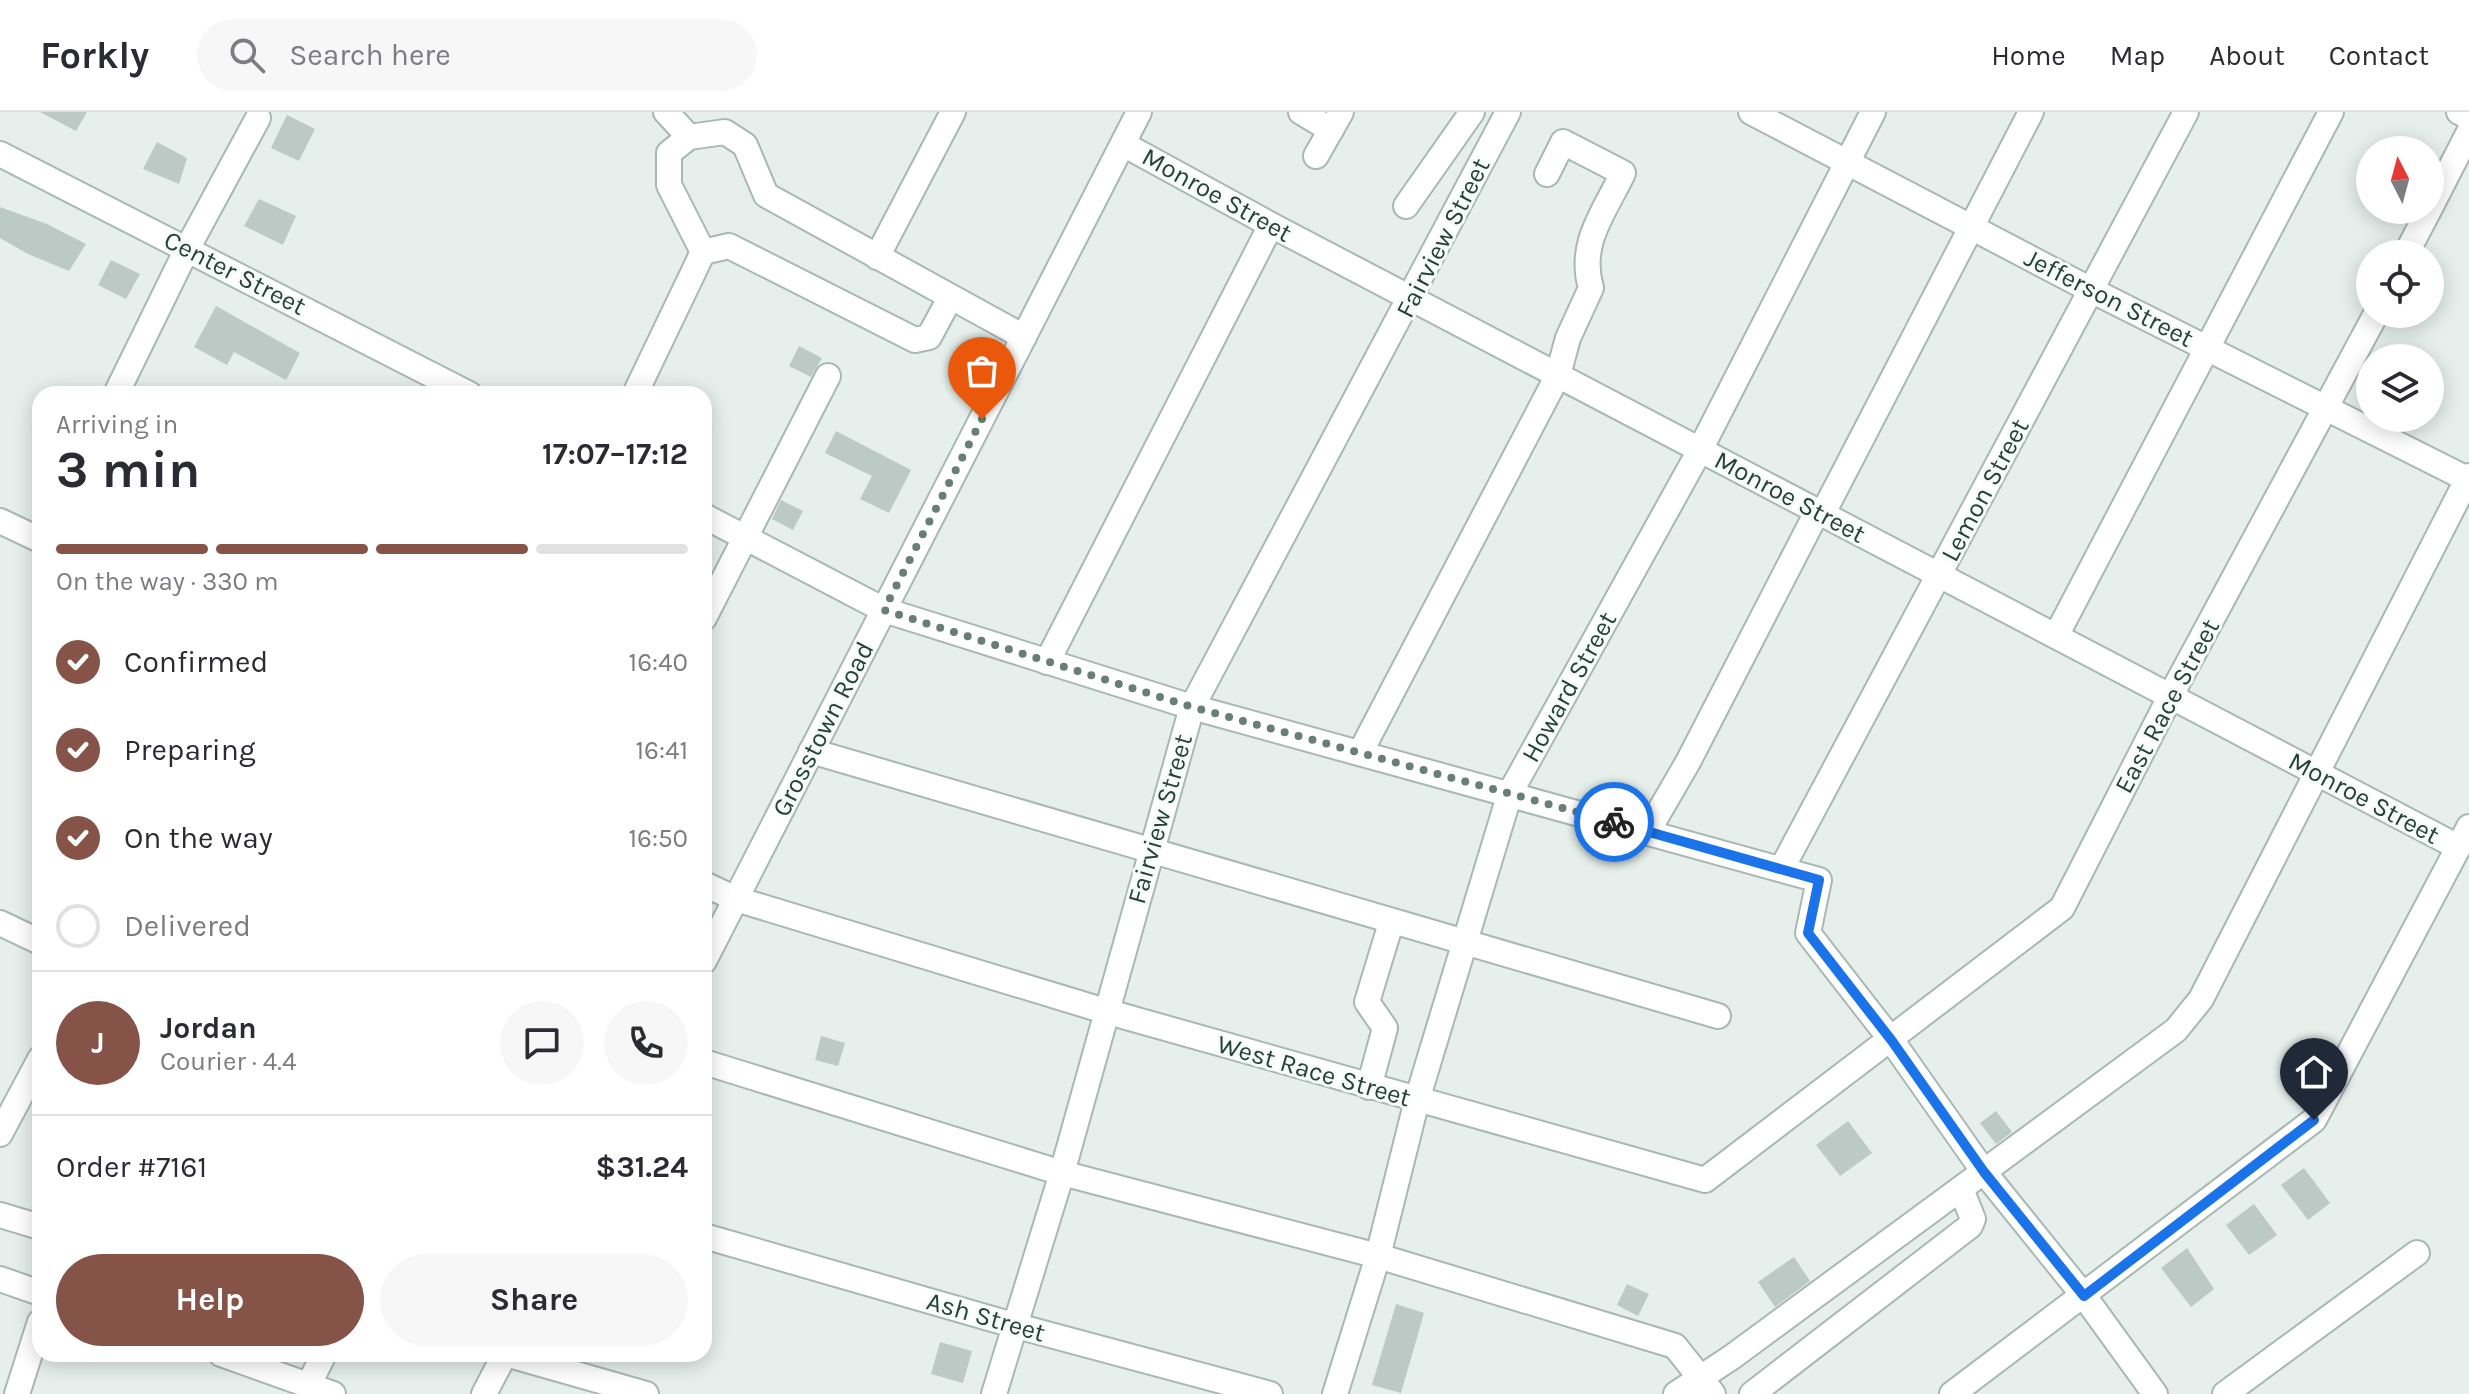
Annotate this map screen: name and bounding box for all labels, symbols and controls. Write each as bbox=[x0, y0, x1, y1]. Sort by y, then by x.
search box bbox=[197, 19, 757, 91]
text: Forkly bbox=[40, 33, 149, 78]
icon: search bbox=[225, 33, 269, 77]
text: Search here bbox=[289, 37, 451, 73]
text: Home bbox=[1991, 39, 2066, 72]
text: Map bbox=[2110, 39, 2165, 72]
text: About bbox=[2209, 39, 2285, 72]
text: Contact bbox=[2329, 39, 2429, 72]
north arrow bbox=[2356, 136, 2444, 224]
map controls bbox=[2356, 136, 2444, 432]
street label: Monroe Street bbox=[1137, 141, 1297, 249]
street label: Fairview Street bbox=[1389, 153, 1497, 323]
street label: Center Street bbox=[159, 224, 311, 322]
button: locate bbox=[2356, 240, 2444, 328]
street label: Jefferson Street bbox=[2019, 242, 2199, 354]
pin bbox=[948, 337, 1016, 419]
button: layers bbox=[2356, 344, 2444, 432]
icon: bag bbox=[960, 349, 1004, 393]
text: Arriving in bbox=[56, 409, 178, 440]
street label: Lemon Street bbox=[1934, 413, 2036, 567]
text: 17:07–17:12 bbox=[542, 436, 688, 472]
text: 3 min bbox=[56, 439, 200, 500]
street label: Monroe Street bbox=[1709, 444, 1871, 550]
text: On the way · 330 m bbox=[56, 566, 279, 597]
street label: Howard Street bbox=[1515, 606, 1623, 768]
street label: East Race Street bbox=[2108, 613, 2226, 799]
street label: Grosstown Road bbox=[766, 636, 880, 822]
icon: check bbox=[56, 640, 100, 684]
text: Confirmed bbox=[124, 644, 268, 680]
text: 16:40 bbox=[629, 647, 688, 678]
icon: check bbox=[56, 728, 100, 772]
street label: Fairview Street bbox=[1121, 730, 1199, 907]
text: Preparing bbox=[124, 732, 256, 768]
text: 16:41 bbox=[635, 735, 688, 766]
street label: Monroe Street bbox=[2283, 745, 2445, 851]
courier bbox=[1574, 782, 1654, 862]
icon: bike bbox=[1592, 800, 1636, 844]
icon: check bbox=[56, 816, 100, 860]
text: On the way bbox=[124, 820, 273, 856]
text: 16:50 bbox=[628, 823, 688, 854]
text: Delivered bbox=[124, 908, 251, 944]
button: chat bbox=[500, 1001, 584, 1085]
button: phone bbox=[604, 1001, 688, 1085]
text: Jordan bbox=[160, 1010, 257, 1046]
text: J bbox=[91, 1025, 105, 1061]
street label: West Race Street bbox=[1214, 1029, 1415, 1114]
pin bbox=[2280, 1038, 2348, 1120]
text: Courier · 4.4 bbox=[160, 1046, 296, 1077]
icon: home bbox=[2292, 1050, 2336, 1094]
text: Order #7161 bbox=[56, 1149, 207, 1185]
text: $31.24 bbox=[596, 1149, 688, 1185]
button: Help bbox=[56, 1254, 364, 1346]
button: Share bbox=[380, 1254, 688, 1346]
street label: Ash Street bbox=[923, 1285, 1049, 1349]

